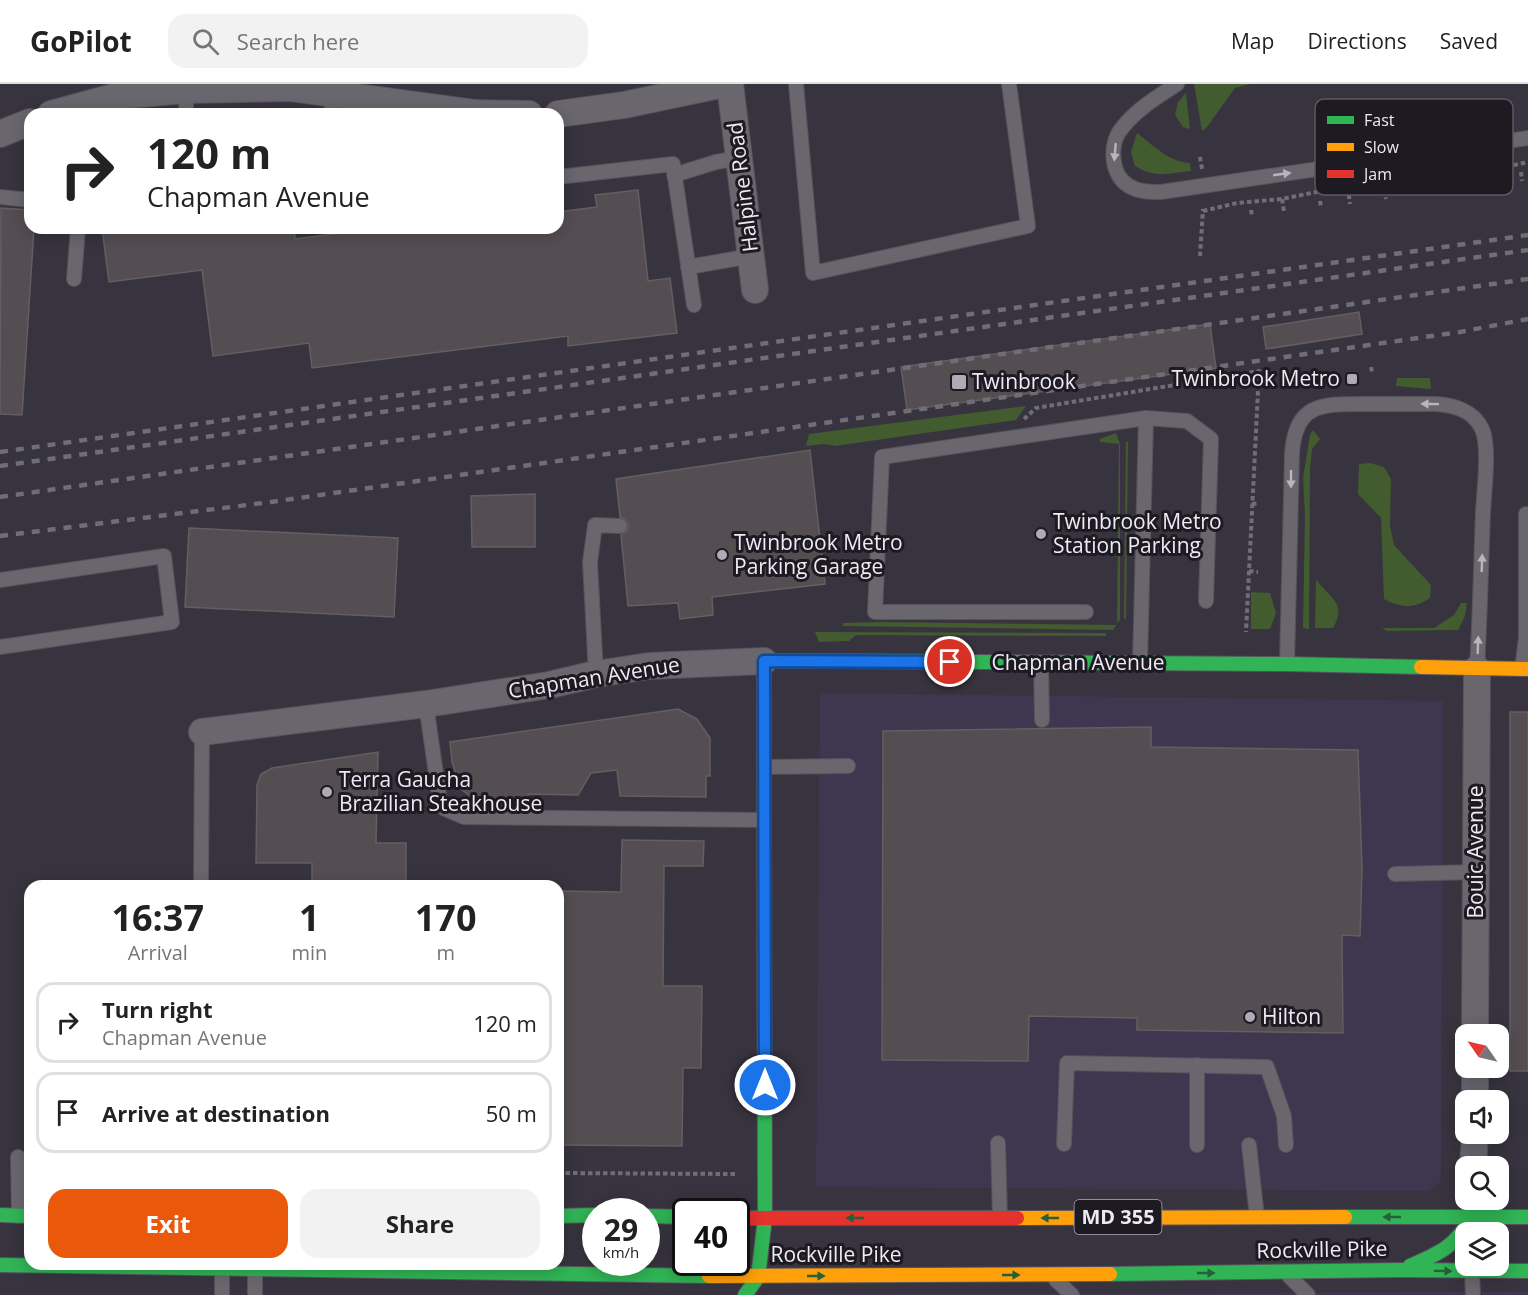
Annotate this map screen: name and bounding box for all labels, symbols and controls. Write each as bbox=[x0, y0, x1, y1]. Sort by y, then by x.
search box bbox=[168, 14, 588, 68]
text: GoPilot bbox=[30, 22, 132, 60]
icon: search bbox=[189, 25, 222, 58]
text: Search here bbox=[237, 26, 359, 56]
text: Map bbox=[1231, 27, 1274, 55]
text: Directions bbox=[1307, 27, 1407, 55]
text: Saved bbox=[1440, 27, 1498, 55]
legend bbox=[1315, 99, 1513, 195]
text: Fast bbox=[1364, 109, 1395, 131]
street label: Halpine Road bbox=[720, 120, 764, 254]
text: 120 m bbox=[147, 124, 271, 181]
icon: right bbox=[48, 132, 126, 210]
text: Slow bbox=[1364, 136, 1399, 158]
one-way arrow bbox=[1110, 143, 1120, 162]
text: Jam bbox=[1362, 163, 1392, 185]
one-way arrow bbox=[1272, 170, 1291, 179]
text: Chapman Avenue bbox=[147, 178, 370, 215]
place label: Twinbrook Metro bbox=[1171, 364, 1340, 392]
place label: Twinbrook bbox=[972, 367, 1076, 395]
marker: Twinbrook Metro bbox=[1345, 372, 1359, 386]
marker: Twinbrook bbox=[950, 373, 968, 391]
one-way arrow bbox=[1420, 399, 1439, 409]
one-way arrow bbox=[1286, 469, 1296, 488]
place label: Twinbrook Metro Station Parking bbox=[1053, 507, 1222, 559]
marker: Twinbrook Metro Station Parking bbox=[1034, 527, 1048, 541]
place label: Twinbrook Metro Parking Garage bbox=[734, 528, 903, 580]
marker: Twinbrook Metro Parking Garage bbox=[715, 548, 729, 562]
one-way arrow bbox=[1477, 553, 1486, 572]
one-way arrow bbox=[1474, 635, 1483, 654]
pin bbox=[924, 636, 975, 687]
icon: arrive bbox=[933, 645, 966, 678]
street label: Chapman Avenue bbox=[991, 648, 1165, 676]
street label: Chapman Avenue bbox=[506, 650, 682, 704]
place label: Terra Gaucha Brazilian Steakhouse bbox=[339, 765, 542, 817]
marker: Terra Gaucha Brazilian Steakhouse bbox=[320, 785, 334, 799]
street label: Bouic Avenue bbox=[1461, 785, 1489, 919]
text: 16:37 bbox=[111, 893, 204, 942]
text: 1 bbox=[299, 893, 320, 942]
text: 170 bbox=[415, 893, 477, 942]
text: Arrival bbox=[128, 939, 188, 966]
text: min bbox=[291, 939, 327, 966]
text: m bbox=[436, 939, 455, 966]
text: Turn right bbox=[102, 994, 213, 1024]
place label: Hilton bbox=[1262, 1002, 1321, 1030]
icon: right bbox=[51, 1006, 84, 1039]
text: 120 m bbox=[473, 1008, 537, 1038]
marker: Hilton bbox=[1243, 1010, 1257, 1024]
text: Chapman Avenue bbox=[102, 1024, 267, 1051]
north arrow bbox=[1455, 1024, 1509, 1078]
map controls bbox=[1455, 1024, 1509, 1276]
position arrow bbox=[733, 1053, 797, 1117]
button: sound bbox=[1455, 1090, 1509, 1144]
icon: arrive bbox=[51, 1096, 84, 1129]
text: Arrive at destination bbox=[102, 1098, 330, 1128]
text: 50 m bbox=[486, 1098, 537, 1128]
button: search bbox=[1455, 1156, 1509, 1210]
button: Exit bbox=[48, 1189, 288, 1258]
button: Share bbox=[300, 1189, 540, 1258]
speed limit sign: 40 bbox=[672, 1198, 750, 1276]
road number: MD 355 bbox=[1074, 1200, 1162, 1234]
text: 29 bbox=[604, 1209, 638, 1250]
one-way arrow bbox=[1382, 1212, 1401, 1222]
one-way arrow bbox=[845, 1213, 864, 1223]
one-way arrow bbox=[1040, 1213, 1059, 1223]
button: layers bbox=[1455, 1222, 1509, 1276]
street label: Rockville Pike bbox=[1256, 1234, 1388, 1264]
street label: Rockville Pike bbox=[770, 1240, 902, 1268]
text: km/h bbox=[603, 1242, 639, 1262]
one-way arrow bbox=[1434, 1266, 1453, 1275]
one-way arrow bbox=[1197, 1268, 1216, 1278]
one-way arrow bbox=[1002, 1270, 1021, 1280]
one-way arrow bbox=[807, 1271, 826, 1281]

